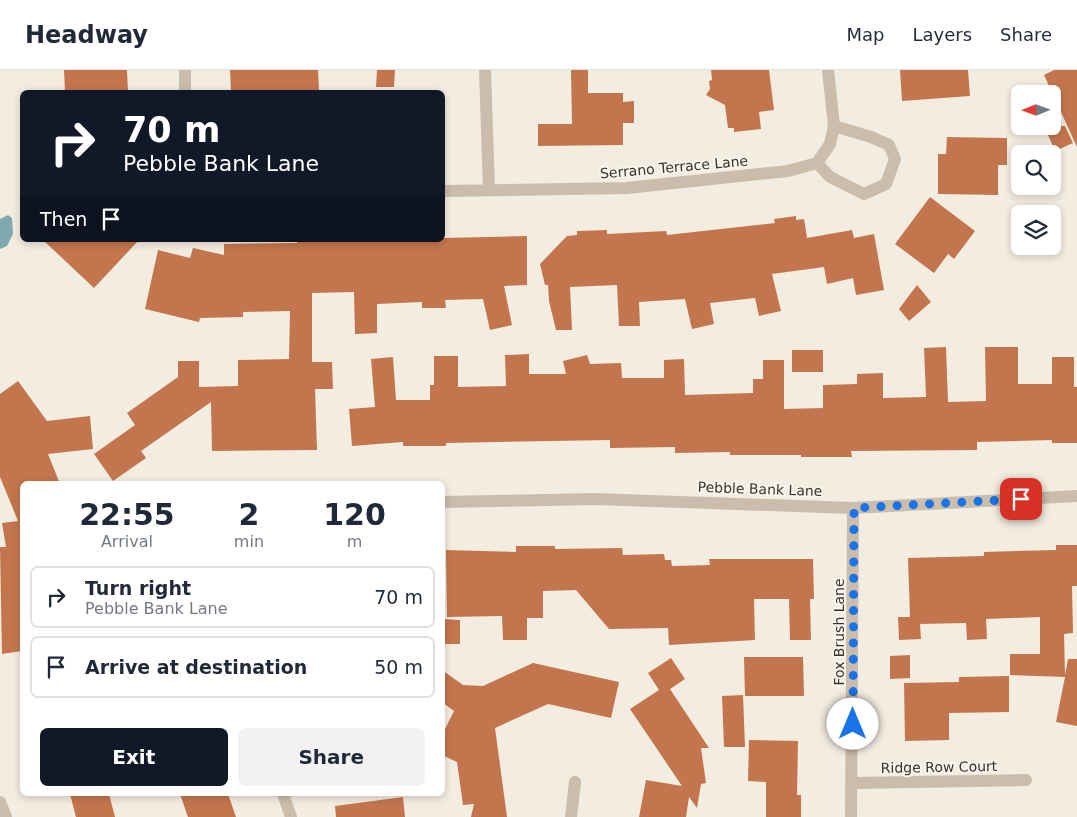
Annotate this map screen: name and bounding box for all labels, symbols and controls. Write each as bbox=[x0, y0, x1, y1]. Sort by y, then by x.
text: Headway bbox=[25, 21, 148, 49]
text: Map bbox=[846, 24, 884, 45]
text: Layers bbox=[912, 24, 972, 45]
text: Share bbox=[1000, 24, 1052, 45]
north arrow bbox=[1011, 85, 1061, 135]
map controls bbox=[1011, 85, 1061, 255]
icon: right bbox=[40, 110, 105, 175]
text: 70 m bbox=[123, 110, 220, 150]
button: search bbox=[1011, 145, 1061, 195]
text: Pebble Bank Lane bbox=[123, 151, 319, 176]
street label: Serrano Terrace Lane bbox=[599, 153, 749, 181]
icon: arrive bbox=[97, 205, 125, 233]
button: layers bbox=[1011, 205, 1061, 255]
text: Then bbox=[40, 208, 87, 230]
pin bbox=[1000, 478, 1042, 520]
street label: Pebble Bank Lane bbox=[697, 479, 823, 499]
icon: arrive bbox=[1007, 485, 1035, 513]
text: 22:55 bbox=[79, 497, 175, 532]
text: 2 bbox=[238, 497, 259, 532]
text: 120 bbox=[323, 497, 386, 532]
text: Arrival bbox=[101, 532, 153, 551]
text: min bbox=[234, 532, 264, 551]
text: m bbox=[347, 532, 362, 551]
text: Turn right bbox=[85, 577, 191, 599]
street label: Fox Brush Lane bbox=[831, 578, 847, 686]
icon: right bbox=[42, 583, 70, 611]
text: 70 m bbox=[374, 586, 423, 608]
text: Pebble Bank Lane bbox=[85, 599, 228, 618]
icon: arrive bbox=[42, 653, 70, 681]
text: Arrive at destination bbox=[85, 656, 307, 678]
text: 50 m bbox=[374, 656, 423, 678]
position arrow bbox=[826, 697, 878, 749]
button: Exit bbox=[40, 728, 228, 786]
button: Share bbox=[238, 728, 425, 786]
street label: Ridge Row Court bbox=[881, 758, 998, 776]

